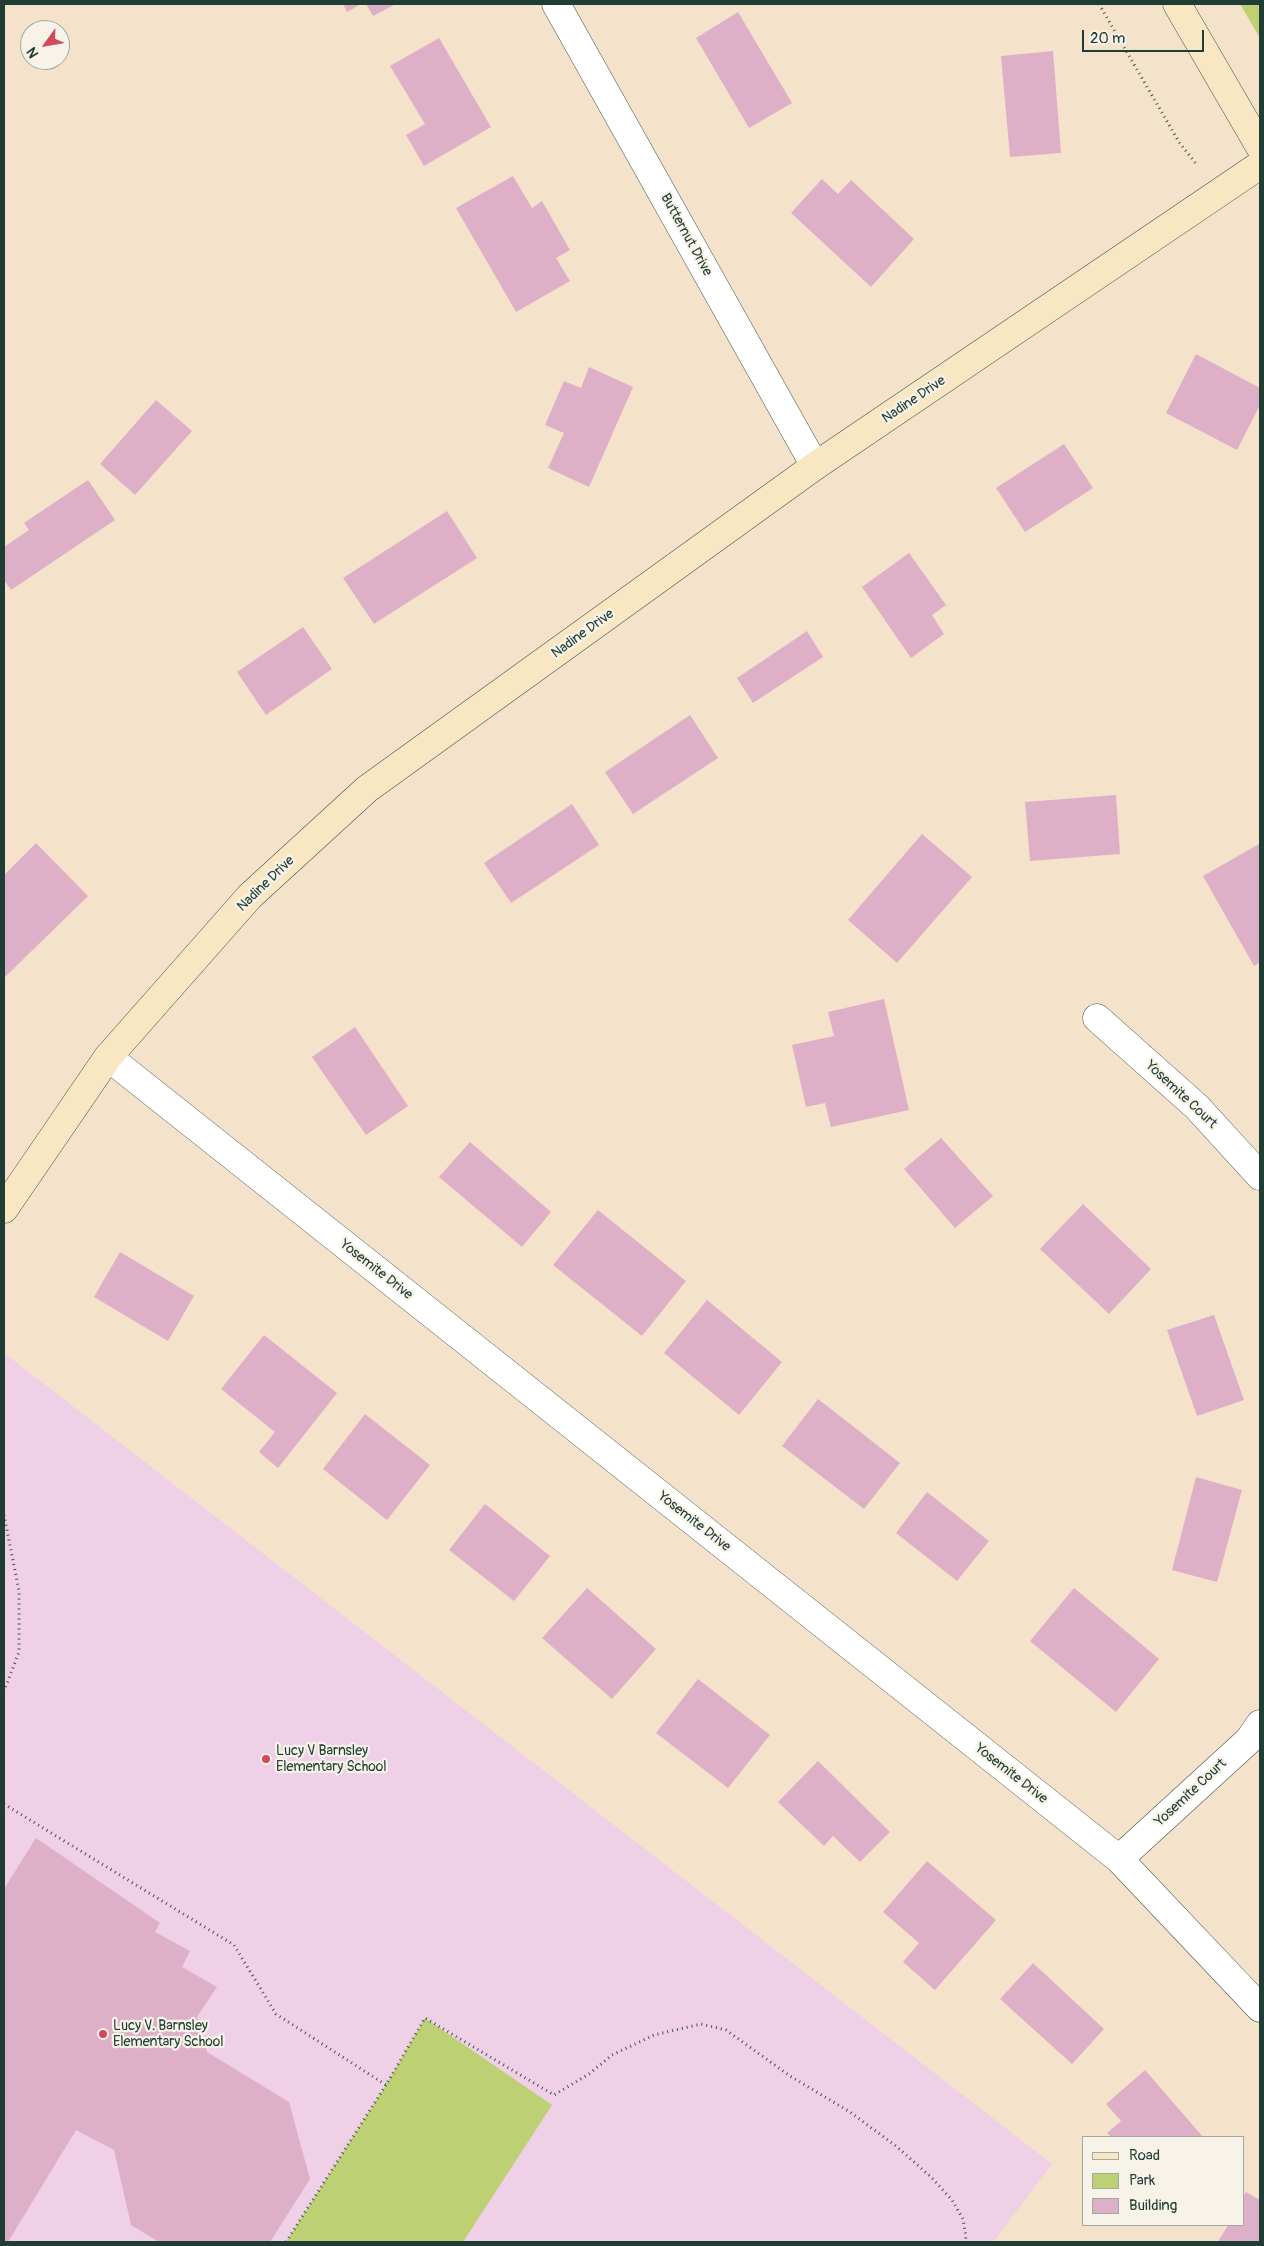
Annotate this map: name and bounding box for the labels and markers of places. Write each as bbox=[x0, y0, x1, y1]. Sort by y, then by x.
place label: Lucy V Barnsley Elementary School bbox=[276, 1743, 387, 1775]
marker: Lucy V Barnsley Elementary School bbox=[260, 1753, 272, 1765]
place label: Lucy V. Barnsley Elementary School bbox=[113, 2018, 224, 2050]
marker: Lucy V. Barnsley Elementary School bbox=[97, 2028, 109, 2040]

